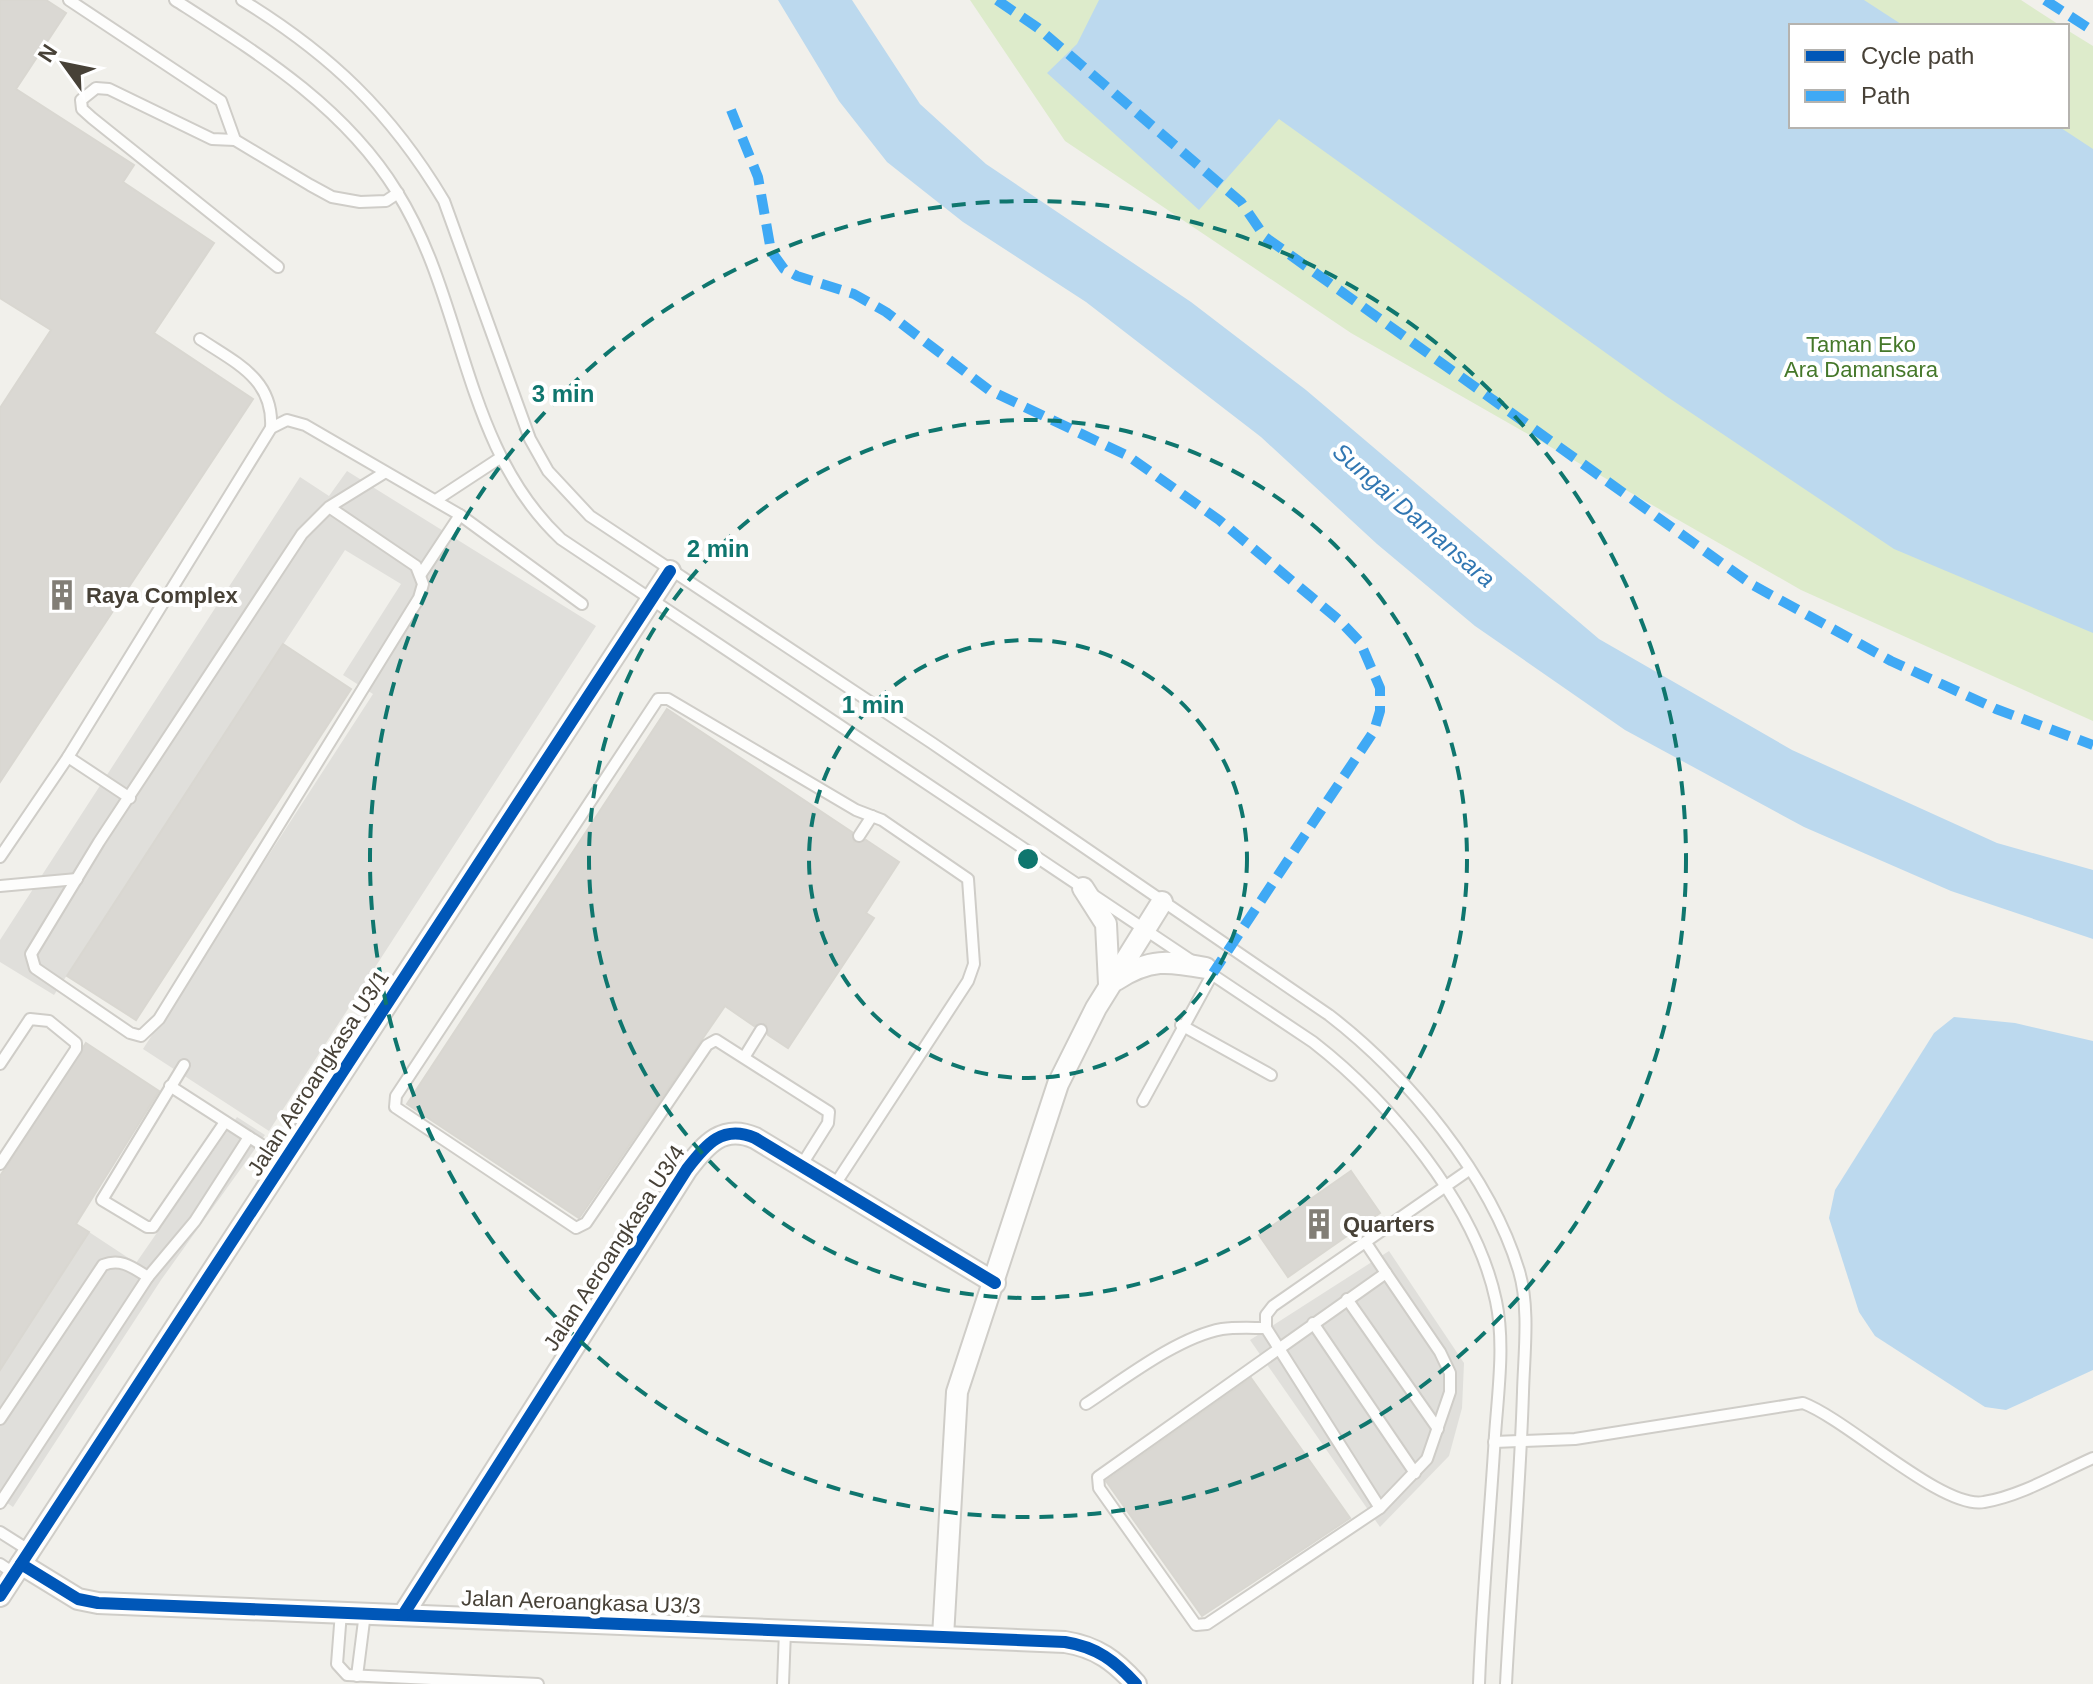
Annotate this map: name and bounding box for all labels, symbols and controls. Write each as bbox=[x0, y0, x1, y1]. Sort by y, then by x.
north arrow bbox=[24, 24, 104, 104]
legend bbox=[1789, 24, 2069, 128]
text: N bbox=[33, 40, 62, 67]
text: Cycle path bbox=[1861, 42, 1974, 69]
text: Path bbox=[1861, 82, 1910, 109]
park label: Taman Eko Ara Damansara bbox=[1784, 332, 1939, 382]
text: 3 min bbox=[532, 380, 594, 407]
water label: Sungai Damansara bbox=[1328, 437, 1500, 593]
text: 2 min bbox=[687, 535, 749, 562]
building icon: Raya Complex bbox=[45, 578, 79, 612]
place label: Raya Complex bbox=[86, 583, 238, 608]
text: 1 min bbox=[842, 691, 904, 718]
centre of rings bbox=[1014, 845, 1042, 873]
street label: Jalan Aeroangkasa U3/1 bbox=[242, 966, 394, 1180]
street label: Jalan Aeroangkasa U3/4 bbox=[538, 1141, 690, 1355]
building icon: Quarters bbox=[1302, 1207, 1336, 1241]
place label: Quarters bbox=[1343, 1212, 1435, 1237]
street label: Jalan Aeroangkasa U3/3 bbox=[461, 1585, 701, 1619]

